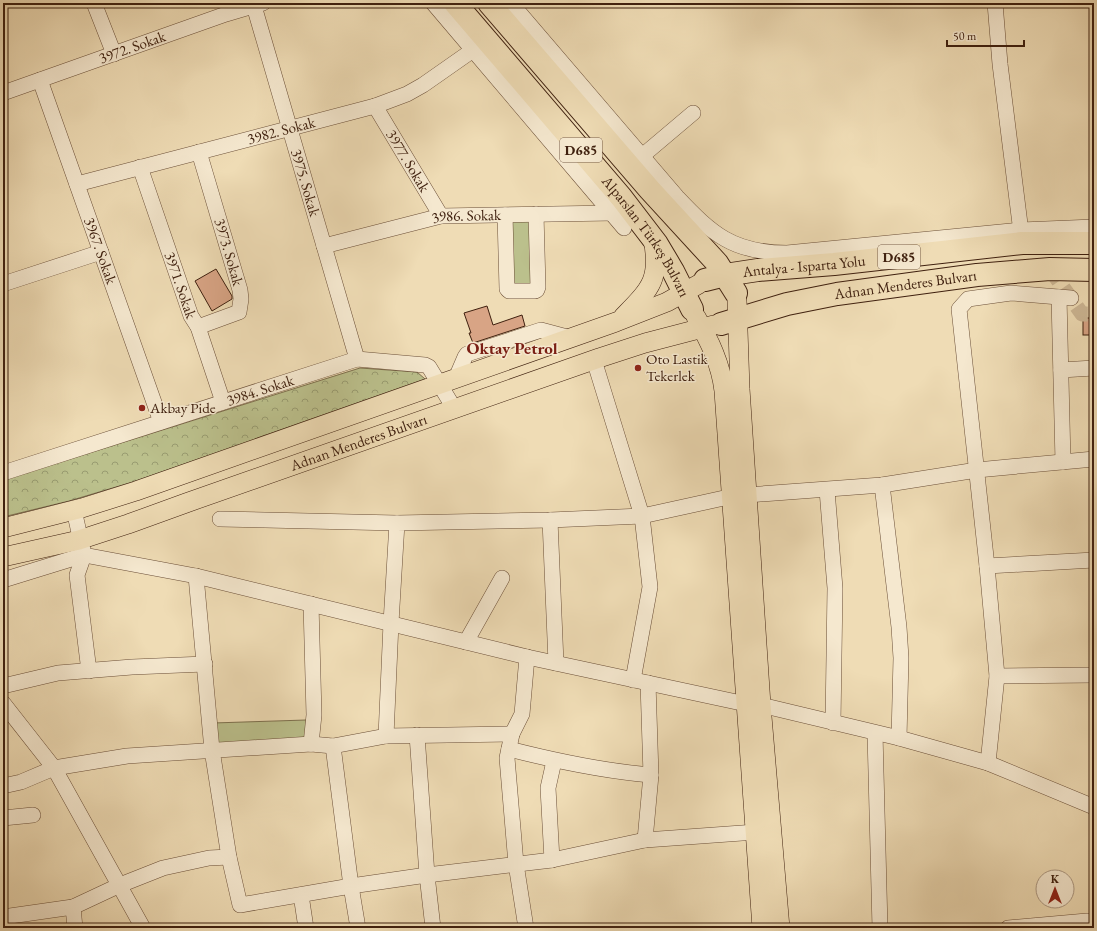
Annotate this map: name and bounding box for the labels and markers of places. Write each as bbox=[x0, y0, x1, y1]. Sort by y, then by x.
place label: Oto Lastik Tekerlek bbox=[646, 349, 709, 385]
marker: Oto Lastik Tekerlek bbox=[633, 363, 643, 373]
place label: Akbay Pide bbox=[149, 398, 216, 417]
marker: Akbay Pide bbox=[137, 403, 147, 413]

